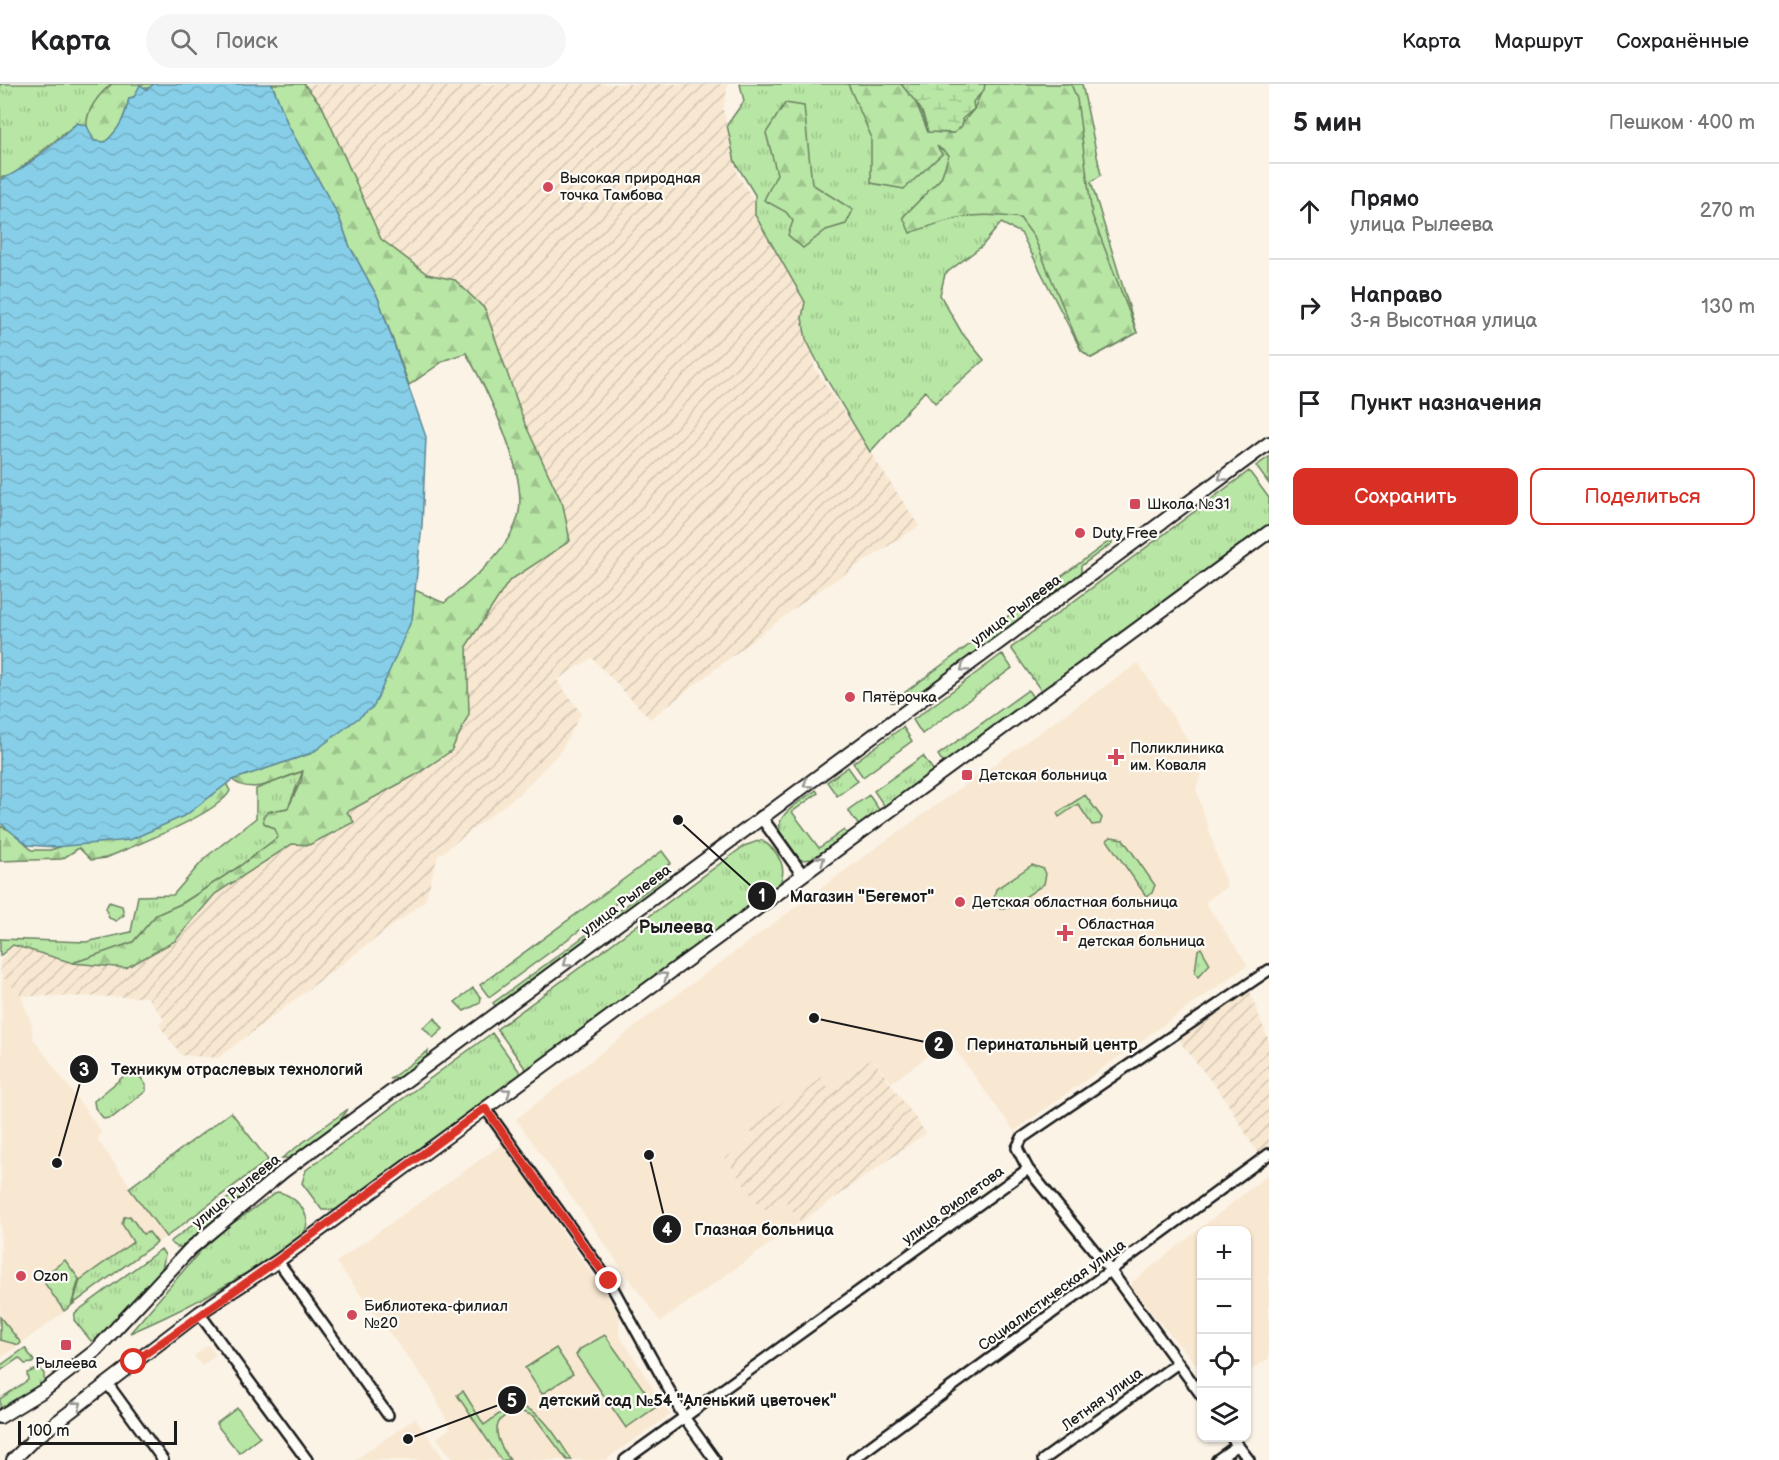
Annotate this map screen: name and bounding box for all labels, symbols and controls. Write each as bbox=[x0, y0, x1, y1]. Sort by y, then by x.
search box bbox=[146, 14, 566, 68]
text: Карта bbox=[30, 25, 110, 58]
icon: search bbox=[167, 25, 200, 58]
text: Поиск bbox=[215, 28, 278, 55]
text: Карта bbox=[1402, 29, 1461, 54]
text: Маршрут bbox=[1494, 29, 1583, 54]
text: Сохранённые bbox=[1616, 29, 1749, 54]
text: 5 мин bbox=[1293, 108, 1362, 139]
text: Пешком · 400 m bbox=[1609, 111, 1755, 135]
place label: Высокая природная точка Тамбова bbox=[560, 169, 701, 205]
marker: Высокая природная точка Тамбова bbox=[541, 180, 555, 194]
text: Прямо bbox=[1350, 186, 1419, 213]
icon: ahead bbox=[1293, 195, 1326, 228]
text: 270 m bbox=[1700, 199, 1755, 223]
text: улица Рылеева bbox=[1350, 213, 1494, 237]
text: Направо bbox=[1350, 282, 1442, 309]
icon: right bbox=[1293, 291, 1326, 324]
text: 130 m bbox=[1701, 295, 1755, 319]
text: 3-я Высотная улица bbox=[1350, 309, 1537, 333]
icon: arrive bbox=[1293, 387, 1326, 420]
text: Пункт назначения bbox=[1350, 390, 1542, 417]
button: Сохранить bbox=[1293, 468, 1518, 525]
button: Поделиться bbox=[1530, 468, 1755, 525]
one-way arrow bbox=[1217, 470, 1228, 481]
place label: Школа №31 bbox=[1147, 495, 1229, 514]
marker: Школа №31 bbox=[1128, 497, 1142, 511]
place label: Duty Free bbox=[1092, 524, 1158, 543]
marker: Duty Free bbox=[1073, 526, 1087, 540]
street label: улица Рылеева bbox=[968, 570, 1065, 650]
one-way arrow bbox=[959, 660, 970, 671]
place label: Пятёрочка bbox=[862, 688, 937, 707]
marker: Пятёрочка bbox=[843, 690, 857, 704]
place label: Поликлиника им. Коваля bbox=[1130, 739, 1224, 775]
marker: Поликлиника им. Коваля bbox=[1107, 748, 1125, 766]
place label: Детская больница bbox=[979, 766, 1108, 785]
marker: Детская больница bbox=[960, 768, 974, 782]
one-way arrow bbox=[802, 777, 813, 788]
one-way arrow bbox=[814, 857, 825, 868]
street label: улица Рылеева bbox=[578, 860, 675, 940]
callout: Магазин "Бегемот" bbox=[747, 879, 946, 913]
text: 1 bbox=[758, 886, 766, 907]
text: Магазин "Бегемот" bbox=[790, 888, 934, 907]
place label: Детская областная больница bbox=[972, 893, 1178, 912]
marker: Детская областная больница bbox=[953, 895, 967, 909]
place label: Областная детская больница bbox=[1078, 915, 1205, 951]
district label: Рылеева bbox=[638, 917, 714, 938]
marker: Областная детская больница bbox=[1056, 924, 1074, 942]
one-way arrow bbox=[562, 956, 573, 967]
one-way arrow bbox=[657, 972, 668, 983]
callout: Перинатальный центр bbox=[924, 1028, 1149, 1062]
text: 2 bbox=[934, 1035, 945, 1056]
text: Перинатальный центр bbox=[966, 1036, 1138, 1055]
callout: Техникум отраслевых технологий bbox=[69, 1052, 375, 1086]
text: 3 bbox=[79, 1060, 89, 1081]
text: Техникум отраслевых технологий bbox=[111, 1061, 363, 1080]
one-way arrow bbox=[500, 1088, 511, 1099]
street label: улица Рылеева bbox=[188, 1150, 284, 1233]
street label: улица Фиолетова bbox=[899, 1162, 1008, 1249]
callout: Глазная больница bbox=[652, 1212, 846, 1246]
text: 4 bbox=[662, 1220, 673, 1241]
text: Глазная больница bbox=[694, 1221, 834, 1240]
map controls bbox=[1197, 1226, 1251, 1442]
button: + bbox=[1197, 1226, 1251, 1280]
street label: Социалистическая улица bbox=[975, 1235, 1130, 1355]
place label: Ozon bbox=[33, 1267, 68, 1286]
route end bbox=[595, 1267, 621, 1293]
marker: Ozon bbox=[14, 1269, 28, 1283]
button: − bbox=[1197, 1280, 1251, 1334]
place label: Библиотека-филиал №20 bbox=[364, 1297, 508, 1333]
marker: Библиотека-филиал №20 bbox=[345, 1308, 359, 1322]
button: locate bbox=[1197, 1334, 1251, 1388]
marker: Рылеева bbox=[59, 1338, 73, 1352]
route start bbox=[120, 1348, 146, 1374]
place label: Рылеева bbox=[35, 1354, 97, 1373]
street label: Летняя улица bbox=[1057, 1364, 1147, 1436]
callout: детский сад №54 "Аленький цветочек" bbox=[497, 1383, 849, 1417]
button: layers bbox=[1197, 1388, 1251, 1442]
text: 5 bbox=[507, 1391, 517, 1412]
text: детский сад №54 "Аленький цветочек" bbox=[538, 1392, 837, 1411]
one-way arrow bbox=[71, 1401, 82, 1412]
scale bar bbox=[18, 1418, 177, 1446]
text: 100 m bbox=[27, 1422, 70, 1441]

